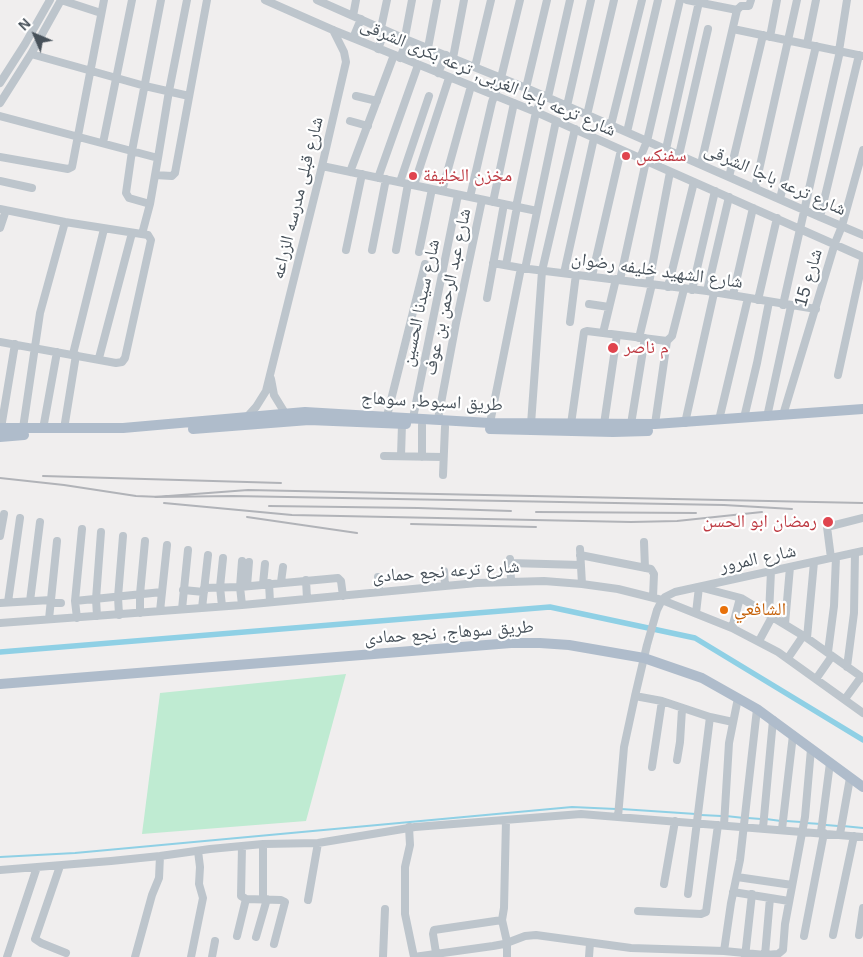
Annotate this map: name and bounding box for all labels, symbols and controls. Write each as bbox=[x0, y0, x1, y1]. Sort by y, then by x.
north arrow bbox=[10, 10, 60, 60]
street label: شارع ترعه باجا الغربى, ترعه بكرى الشرقى bbox=[357, 14, 619, 142]
text: N bbox=[15, 15, 34, 34]
street label: شارع قبلى مدرسه الزراعه bbox=[267, 115, 329, 281]
street label: شارع ترعه باجا الشرقى bbox=[701, 139, 849, 221]
place label: سفنكس bbox=[636, 145, 687, 167]
marker: سفنكس bbox=[620, 150, 632, 162]
place label: مخزن الخليفة bbox=[423, 165, 512, 187]
marker: مخزن الخليفة bbox=[407, 170, 419, 182]
street label: شارع عبد الرحمن بن عوف bbox=[420, 207, 476, 377]
street label: شارع سيدنا الحسين bbox=[397, 237, 445, 369]
street label: شارع 15 bbox=[790, 247, 828, 309]
street label: شارع الشهيد خليفه رضوان bbox=[570, 248, 744, 294]
place label: م ناصر bbox=[624, 337, 669, 359]
marker: م ناصر bbox=[606, 341, 620, 355]
street label: طريق اسيوط, سوهاج bbox=[360, 387, 504, 417]
place label: رمضان ابو الحسن bbox=[703, 511, 817, 533]
marker: رمضان ابو الحسن bbox=[821, 515, 835, 529]
street label: شارع المرور bbox=[718, 540, 798, 578]
street label: شارع ترعه نجع حمادى bbox=[372, 556, 520, 588]
place label: الشافعي bbox=[734, 599, 786, 621]
marker: الشافعي bbox=[718, 604, 730, 616]
street label: طريق سوهاج, نجع حمادى bbox=[364, 616, 534, 650]

